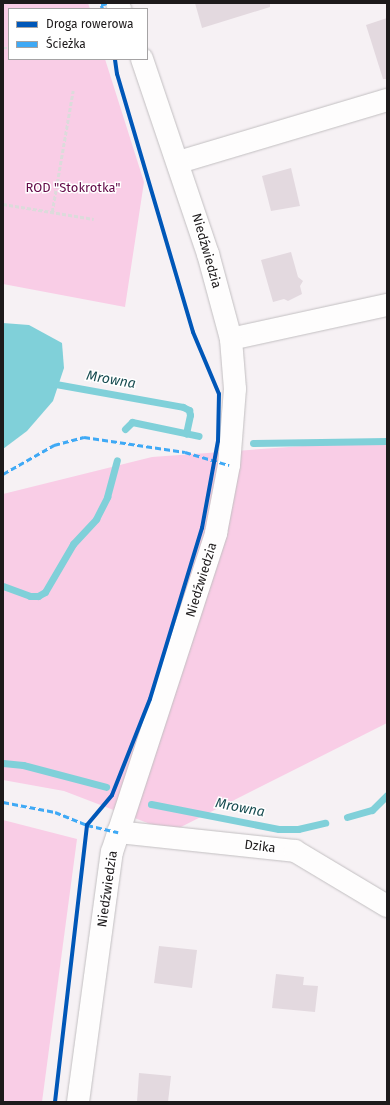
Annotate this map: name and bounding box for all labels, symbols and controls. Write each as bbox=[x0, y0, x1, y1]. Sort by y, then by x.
legend bbox=[8, 8, 148, 60]
text: Droga rowerowa bbox=[46, 17, 133, 31]
text: Ścieżka bbox=[46, 37, 86, 51]
park label: ROD "Stokrotka" bbox=[25, 180, 121, 196]
street label: Niedźwiedzia bbox=[188, 212, 224, 290]
water label: Mrowna bbox=[85, 367, 137, 393]
street label: Niedźwiedzia bbox=[183, 541, 221, 619]
water label: Mrowna bbox=[214, 795, 266, 821]
street label: Dzika bbox=[244, 837, 276, 857]
street label: Niedźwiedzia bbox=[95, 850, 121, 928]

